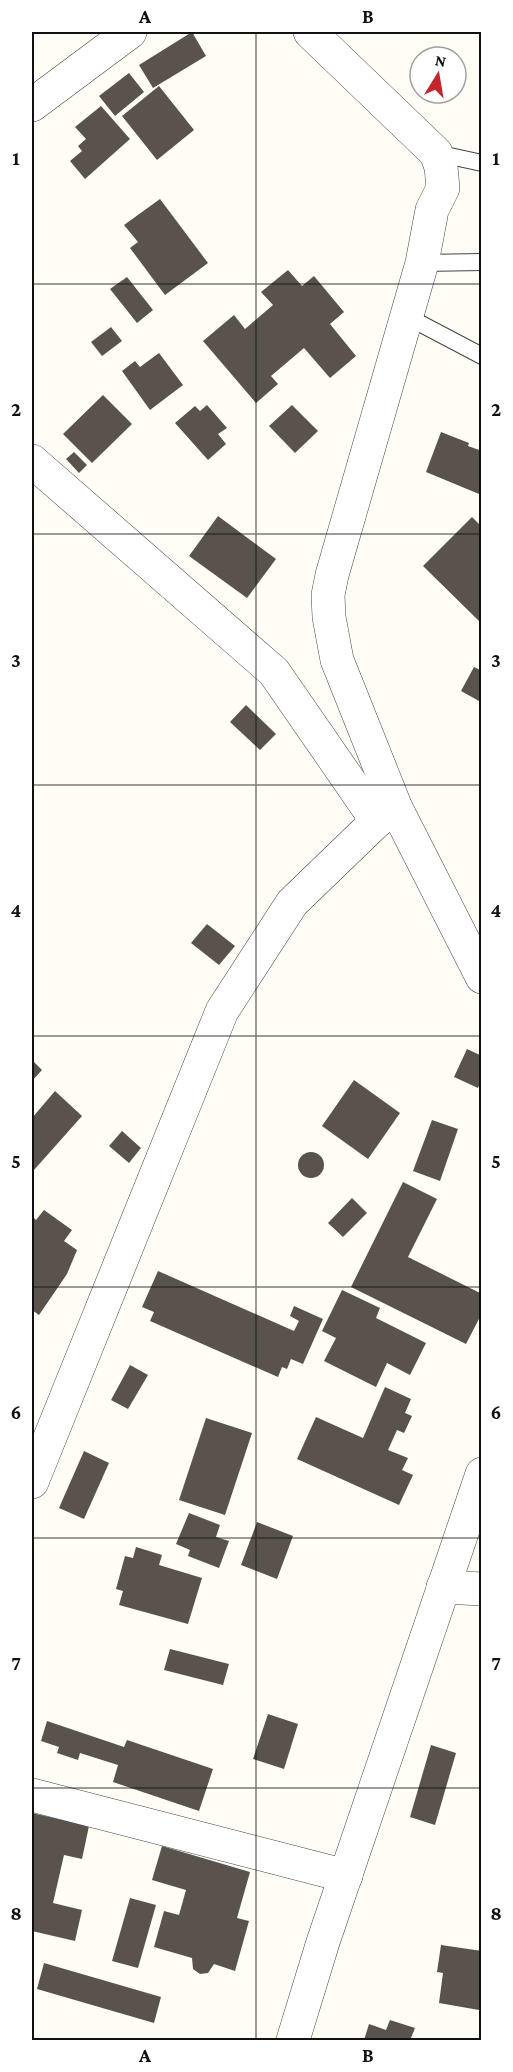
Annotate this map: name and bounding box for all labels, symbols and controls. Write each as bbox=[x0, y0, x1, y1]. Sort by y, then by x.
text: A bbox=[138, 5, 152, 27]
text: B bbox=[362, 5, 374, 27]
north arrow bbox=[408, 45, 468, 105]
text: N bbox=[434, 51, 448, 70]
text: 1 bbox=[12, 147, 20, 169]
text: 1 bbox=[492, 147, 500, 169]
text: 2 bbox=[11, 398, 21, 420]
text: 2 bbox=[491, 398, 501, 420]
text: 3 bbox=[11, 649, 21, 671]
text: 3 bbox=[491, 649, 501, 671]
text: 4 bbox=[11, 899, 22, 921]
text: 4 bbox=[491, 899, 502, 921]
text: 5 bbox=[11, 1150, 21, 1172]
text: 5 bbox=[491, 1150, 501, 1172]
text: 6 bbox=[11, 1401, 21, 1423]
text: 6 bbox=[491, 1401, 501, 1423]
text: 7 bbox=[11, 1652, 21, 1674]
text: 7 bbox=[491, 1652, 501, 1674]
text: 8 bbox=[10, 1902, 22, 1924]
text: 8 bbox=[490, 1902, 502, 1924]
text: A bbox=[138, 2044, 152, 2066]
text: B bbox=[362, 2044, 374, 2066]

